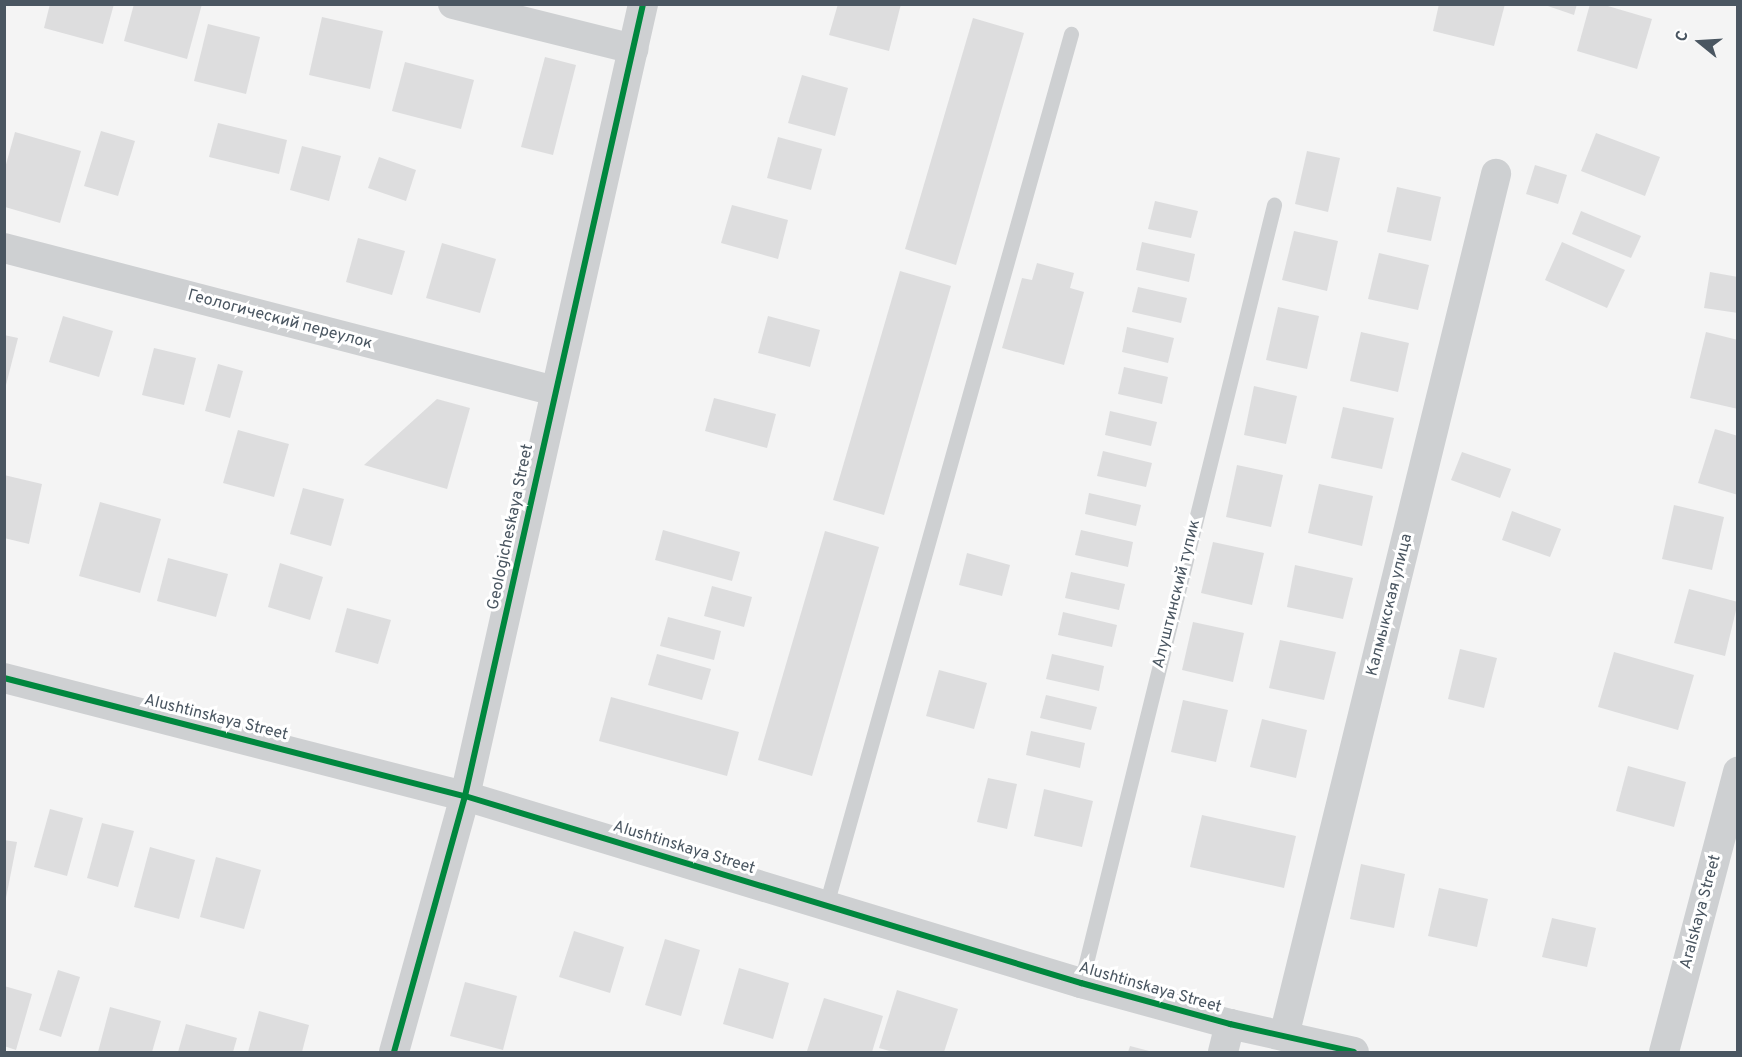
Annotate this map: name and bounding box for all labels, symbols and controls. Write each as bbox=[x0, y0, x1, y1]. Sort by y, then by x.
north arrow bbox=[1670, 12, 1730, 72]
text: С bbox=[1672, 28, 1694, 44]
street label: Геологический переулок bbox=[185, 286, 375, 354]
street label: Geologicheskaya Street bbox=[484, 442, 538, 612]
street label: Алуштинский тупик bbox=[1149, 518, 1205, 670]
street label: Калмыкская улица bbox=[1363, 532, 1417, 678]
street label: Alushtinskaya Street bbox=[142, 691, 290, 745]
street label: Alushtinskaya Street bbox=[611, 817, 757, 879]
street label: Aralskaya Street bbox=[1676, 853, 1726, 971]
street label: Alushtinskaya Street bbox=[1076, 958, 1224, 1018]

